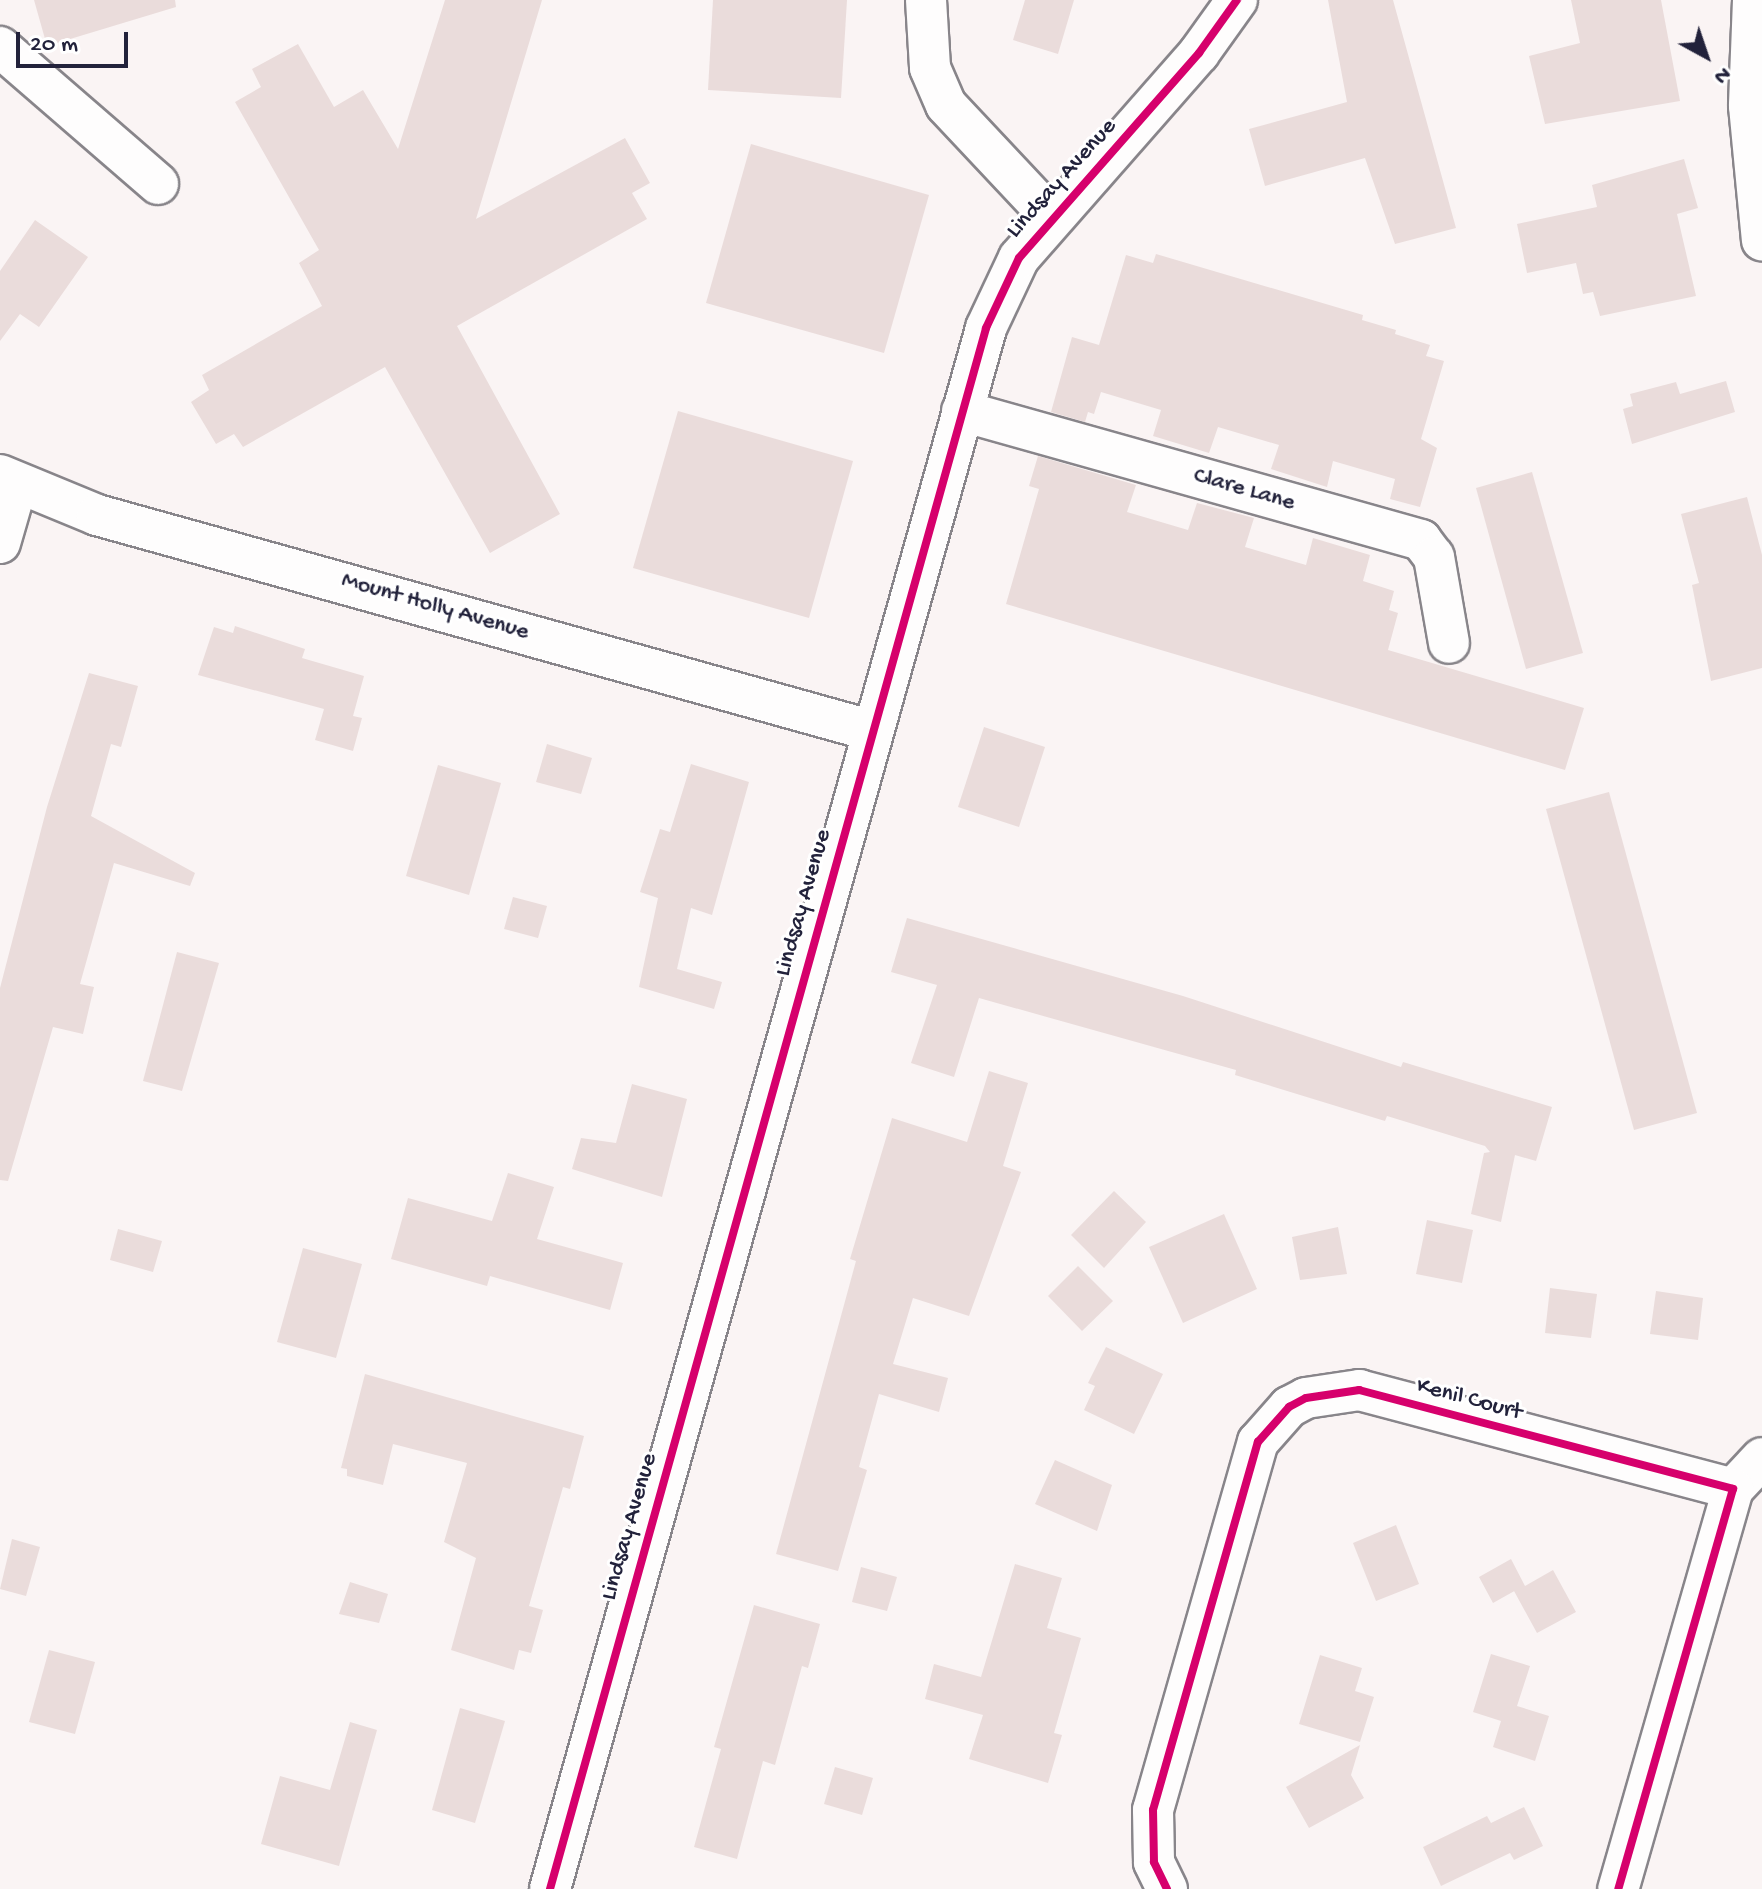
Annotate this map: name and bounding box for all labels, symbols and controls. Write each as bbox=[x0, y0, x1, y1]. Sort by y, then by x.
scale bar bbox=[20, 16, 132, 66]
north arrow bbox=[1666, 16, 1746, 96]
text: 20 m bbox=[30, 31, 78, 60]
text: N bbox=[1708, 60, 1735, 89]
street label: Lindsay Avenue bbox=[1001, 113, 1123, 245]
street label: Clare Lane bbox=[1190, 462, 1298, 518]
street label: Mount Holly Avenue bbox=[338, 566, 532, 648]
street label: Lindsay Avenue bbox=[769, 826, 839, 980]
street label: Kenil Court bbox=[1413, 1372, 1525, 1428]
street label: Lindsay Avenue bbox=[595, 1450, 665, 1604]

